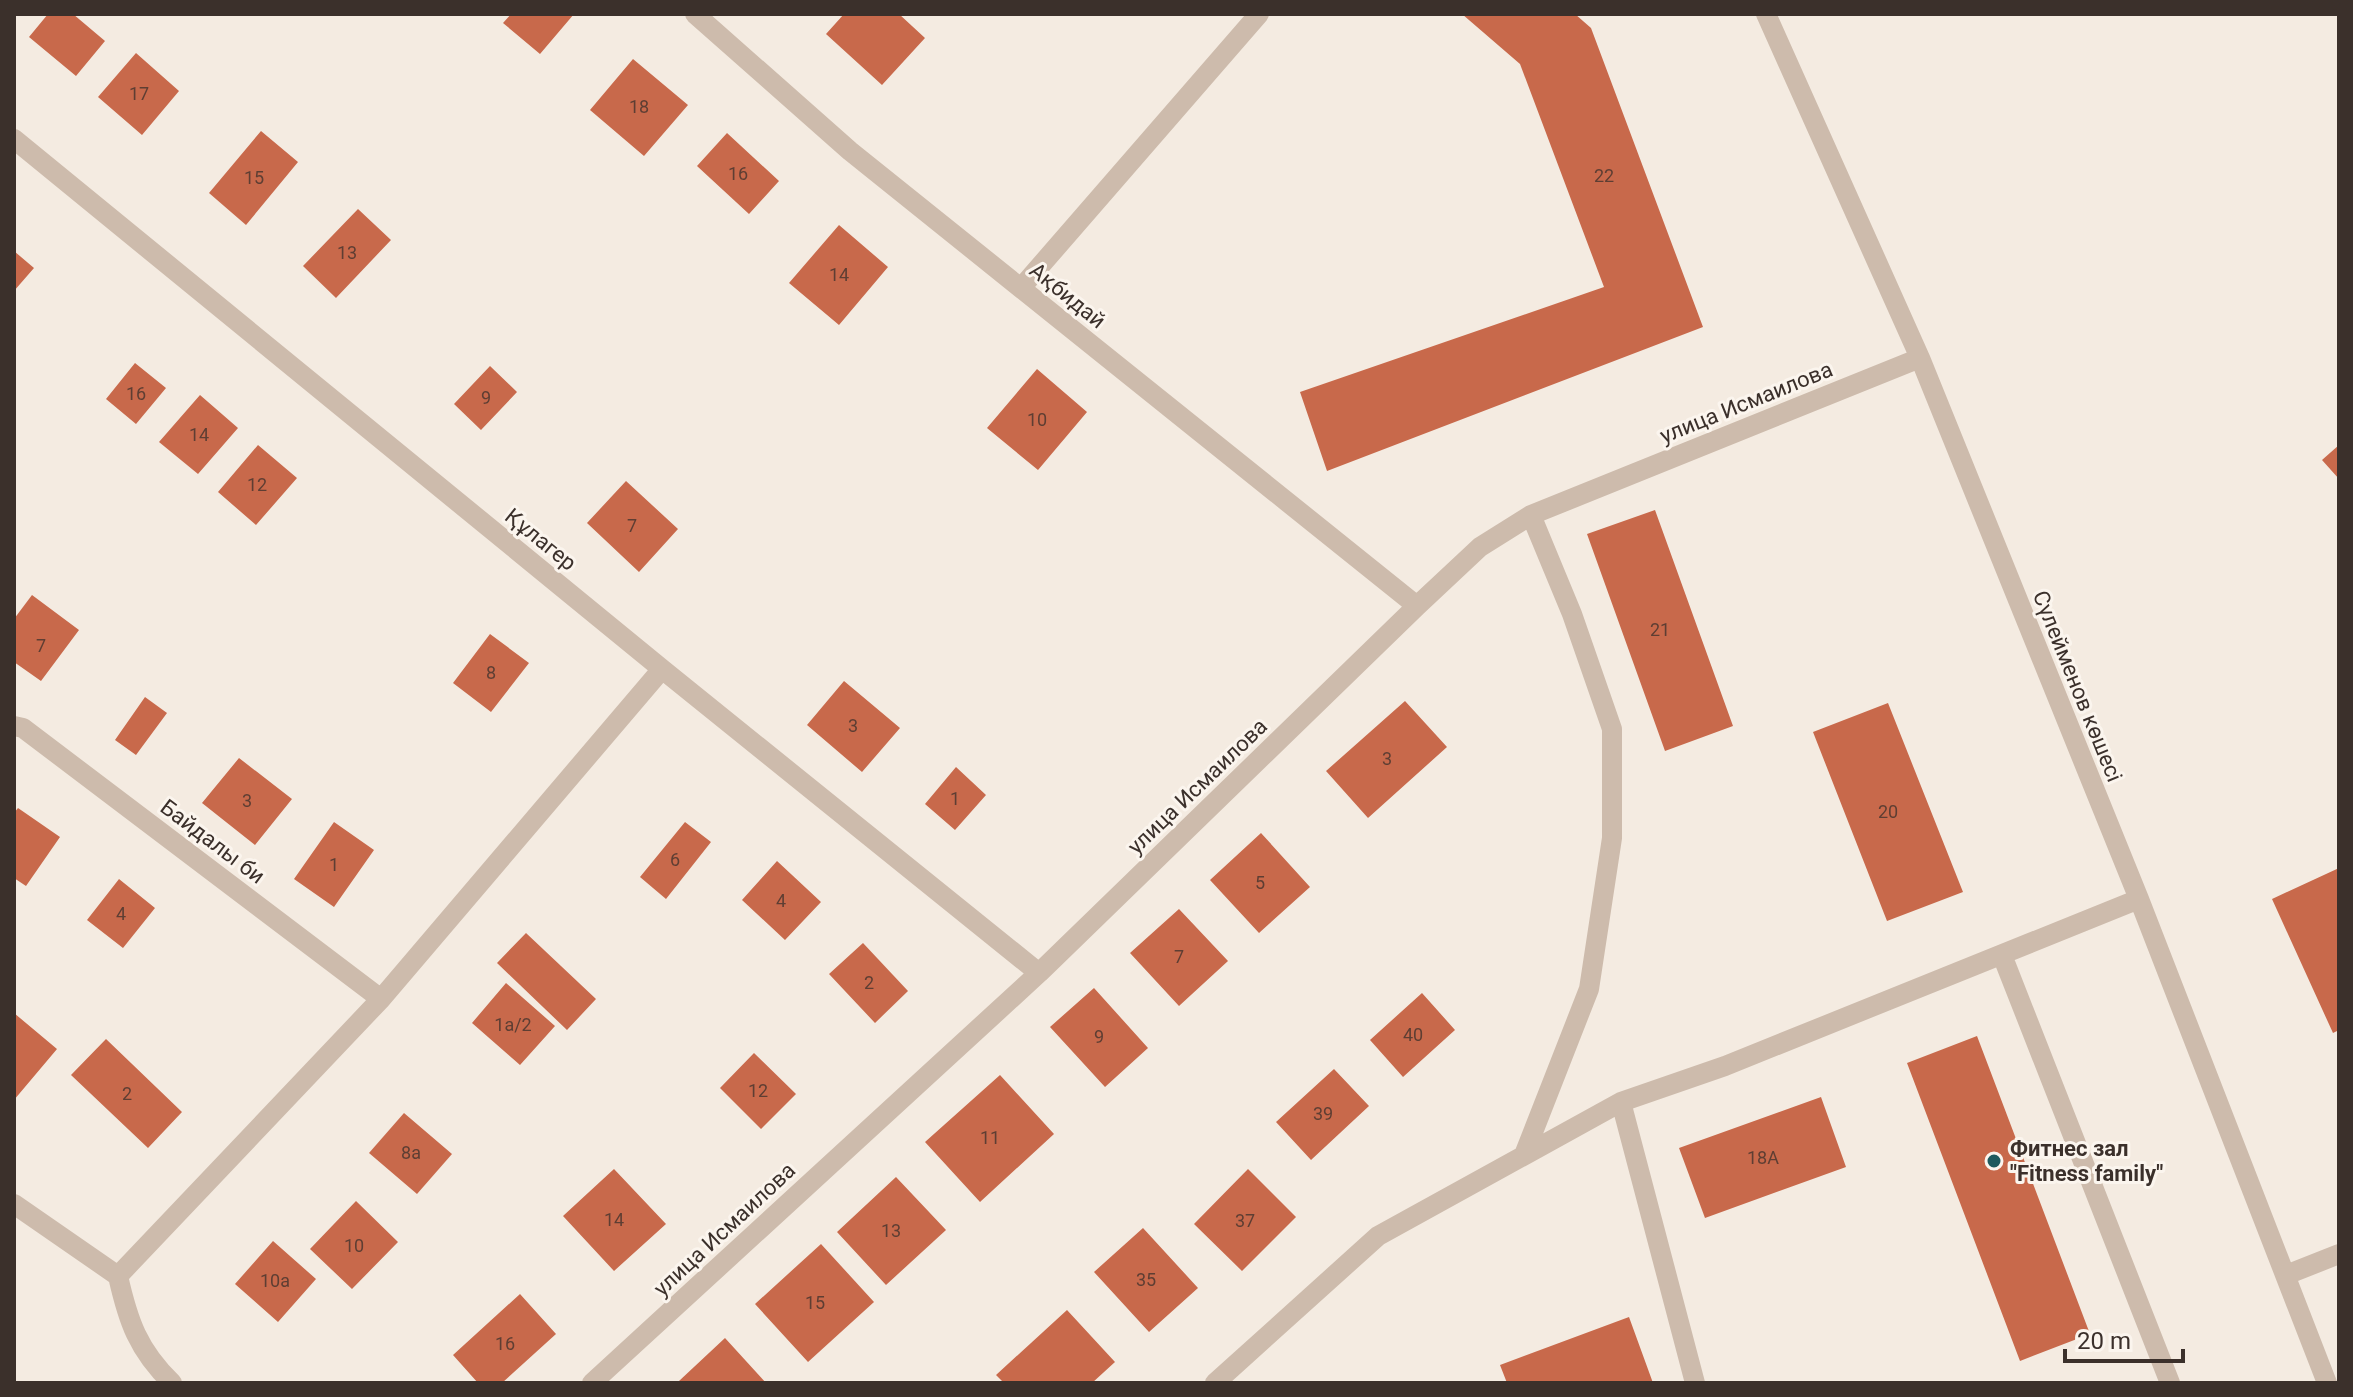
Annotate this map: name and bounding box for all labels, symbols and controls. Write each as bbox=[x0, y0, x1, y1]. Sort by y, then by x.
house number: 17 bbox=[129, 83, 149, 104]
house number: 18 bbox=[629, 96, 649, 117]
house number: 16 bbox=[728, 163, 748, 184]
house number: 22 bbox=[1594, 165, 1614, 186]
house number: 15 bbox=[244, 167, 264, 188]
house number: 13 bbox=[337, 242, 357, 263]
street label: Ақбидай bbox=[1025, 257, 1111, 333]
house number: 14 bbox=[829, 264, 849, 285]
street label: улица Исмаилова bbox=[1656, 356, 1836, 448]
house number: 16 bbox=[126, 383, 146, 404]
house number: 9 bbox=[481, 387, 491, 408]
house number: 10 bbox=[1027, 409, 1047, 430]
house number: 14 bbox=[189, 424, 209, 445]
house number: 12 bbox=[247, 474, 267, 495]
street label: Құлагер bbox=[500, 503, 581, 576]
house number: 7 bbox=[627, 515, 637, 536]
street label: Сүлейменов көшесі bbox=[2028, 587, 2127, 785]
house number: 21 bbox=[1650, 619, 1670, 640]
house number: 7 bbox=[36, 635, 46, 656]
house number: 8 bbox=[486, 662, 496, 683]
street label: улица Исмаилова bbox=[1123, 714, 1272, 859]
house number: 3 bbox=[848, 715, 858, 736]
house number: 3 bbox=[1382, 748, 1392, 769]
house number: 1 bbox=[950, 788, 960, 809]
house number: 3 bbox=[242, 790, 252, 811]
street label: Байдалы би bbox=[156, 794, 270, 889]
house number: 20 bbox=[1878, 801, 1898, 822]
house number: 6 bbox=[670, 849, 680, 870]
house number: 1 bbox=[329, 854, 339, 875]
house number: 5 bbox=[1255, 872, 1265, 893]
house number: 4 bbox=[776, 890, 786, 911]
house number: 4 bbox=[116, 903, 126, 924]
house number: 7 bbox=[1174, 946, 1184, 967]
house number: 2 bbox=[864, 972, 874, 993]
house number: 1а/2 bbox=[494, 1014, 532, 1035]
house number: 40 bbox=[1403, 1024, 1423, 1045]
house number: 9 bbox=[1094, 1026, 1104, 1047]
house number: 12 bbox=[748, 1080, 768, 1101]
house number: 2 bbox=[122, 1083, 132, 1104]
house number: 39 bbox=[1313, 1103, 1333, 1124]
house number: 11 bbox=[980, 1127, 1000, 1148]
place label: Фитнес зал "Fitness family" bbox=[2010, 1136, 2163, 1186]
house number: 8а bbox=[401, 1142, 421, 1163]
house number: 18А bbox=[1747, 1147, 1779, 1168]
marker: Фитнес зал "Fitness family" bbox=[1985, 1152, 2003, 1170]
street label: улица Исмаилова bbox=[649, 1158, 800, 1301]
house number: 14 bbox=[604, 1209, 624, 1230]
house number: 37 bbox=[1235, 1210, 1255, 1231]
house number: 13 bbox=[881, 1220, 901, 1241]
house number: 10 bbox=[344, 1235, 364, 1256]
house number: 35 bbox=[1136, 1269, 1156, 1290]
house number: 10а bbox=[260, 1270, 290, 1291]
house number: 15 bbox=[805, 1292, 825, 1313]
scale bar bbox=[2065, 1313, 2183, 1363]
text: 20 m bbox=[2077, 1327, 2131, 1355]
house number: 16 bbox=[495, 1333, 515, 1354]

